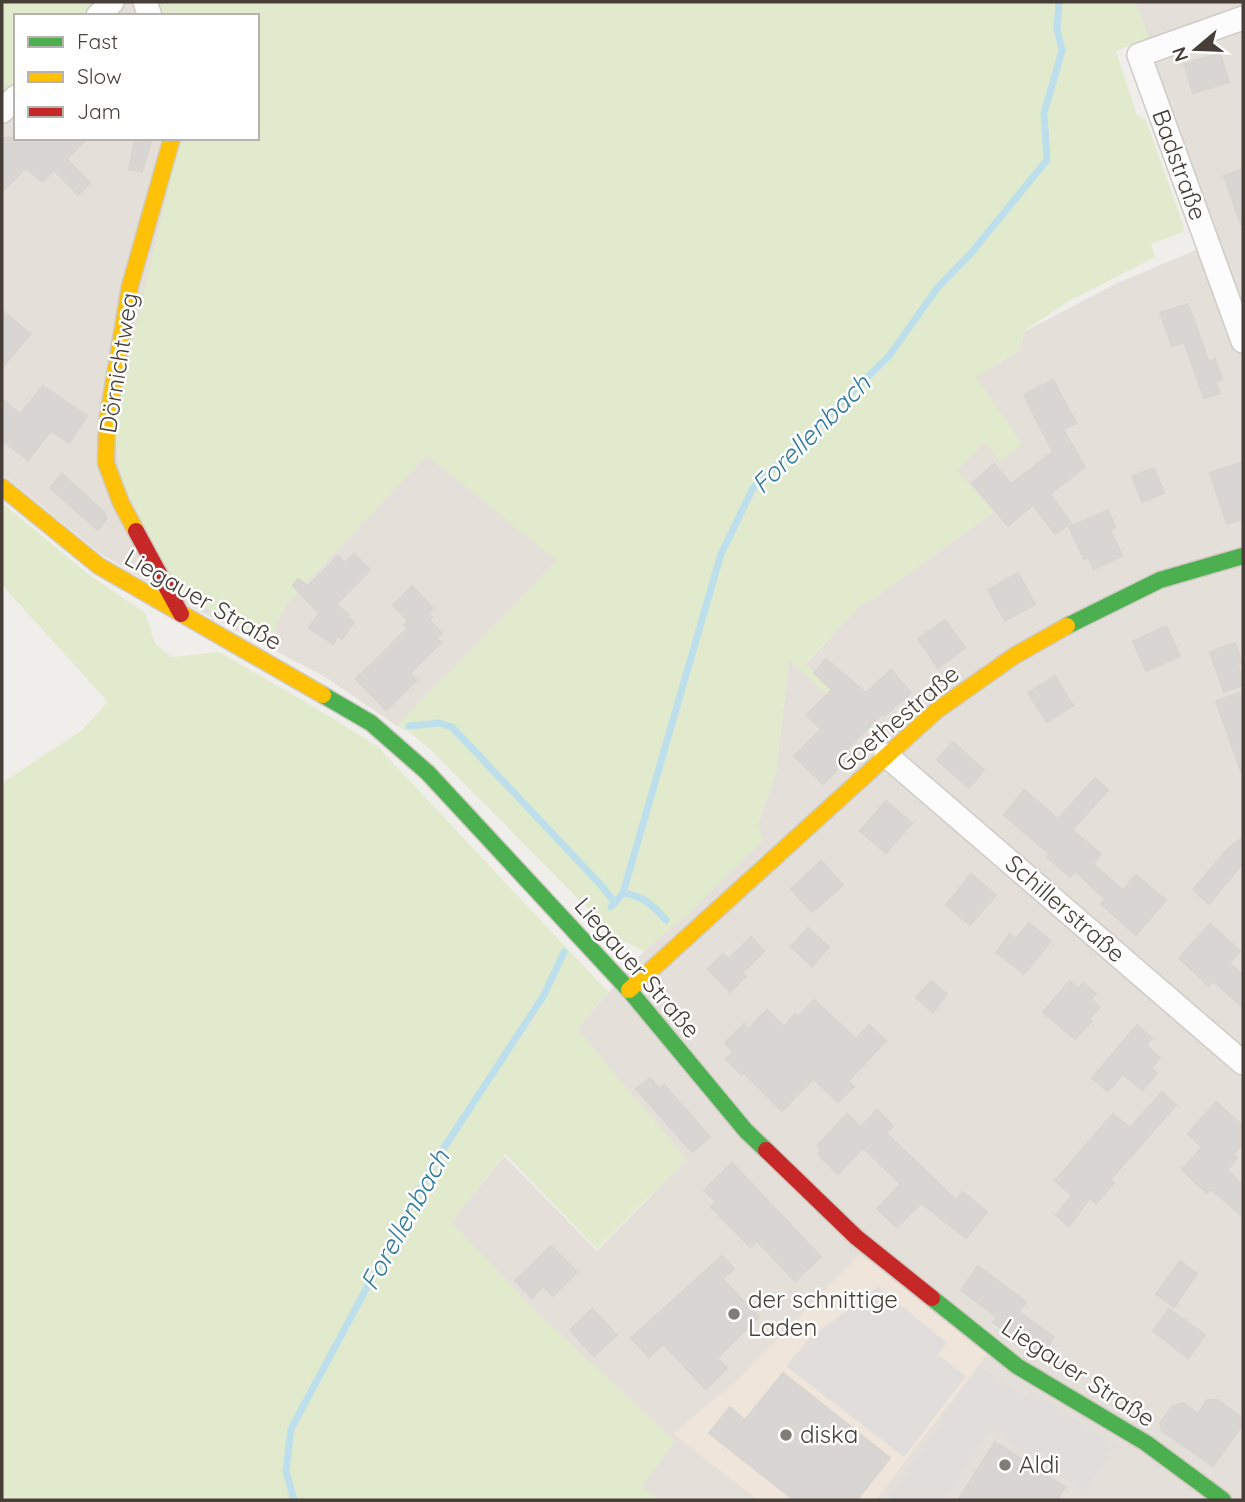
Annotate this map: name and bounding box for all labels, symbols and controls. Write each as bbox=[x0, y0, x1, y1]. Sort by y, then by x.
legend bbox=[14, 14, 259, 140]
north arrow bbox=[1161, 14, 1231, 84]
text: Fast bbox=[77, 28, 118, 54]
text: N bbox=[1166, 44, 1194, 65]
text: Slow bbox=[77, 63, 122, 89]
text: Jam bbox=[77, 98, 121, 124]
street label: Badstraße bbox=[1146, 105, 1214, 224]
street label: Dörnichtweg bbox=[92, 291, 144, 435]
water label: Forellenbach bbox=[744, 366, 878, 500]
street label: Liegauer Straße bbox=[119, 542, 288, 656]
street label: Goethestraße bbox=[830, 658, 965, 778]
street label: Schillerstraße bbox=[999, 848, 1132, 969]
street label: Liegauer Straße bbox=[568, 891, 707, 1044]
water label: Forellenbach bbox=[352, 1143, 457, 1296]
place label: der schnittige Laden bbox=[748, 1284, 898, 1342]
marker: der schnittige Laden bbox=[726, 1306, 742, 1322]
street label: Liegauer Straße bbox=[996, 1311, 1161, 1433]
place label: diska bbox=[800, 1419, 858, 1449]
marker: diska bbox=[778, 1427, 794, 1443]
place label: Aldi bbox=[1019, 1449, 1060, 1479]
marker: Aldi bbox=[997, 1457, 1013, 1473]

